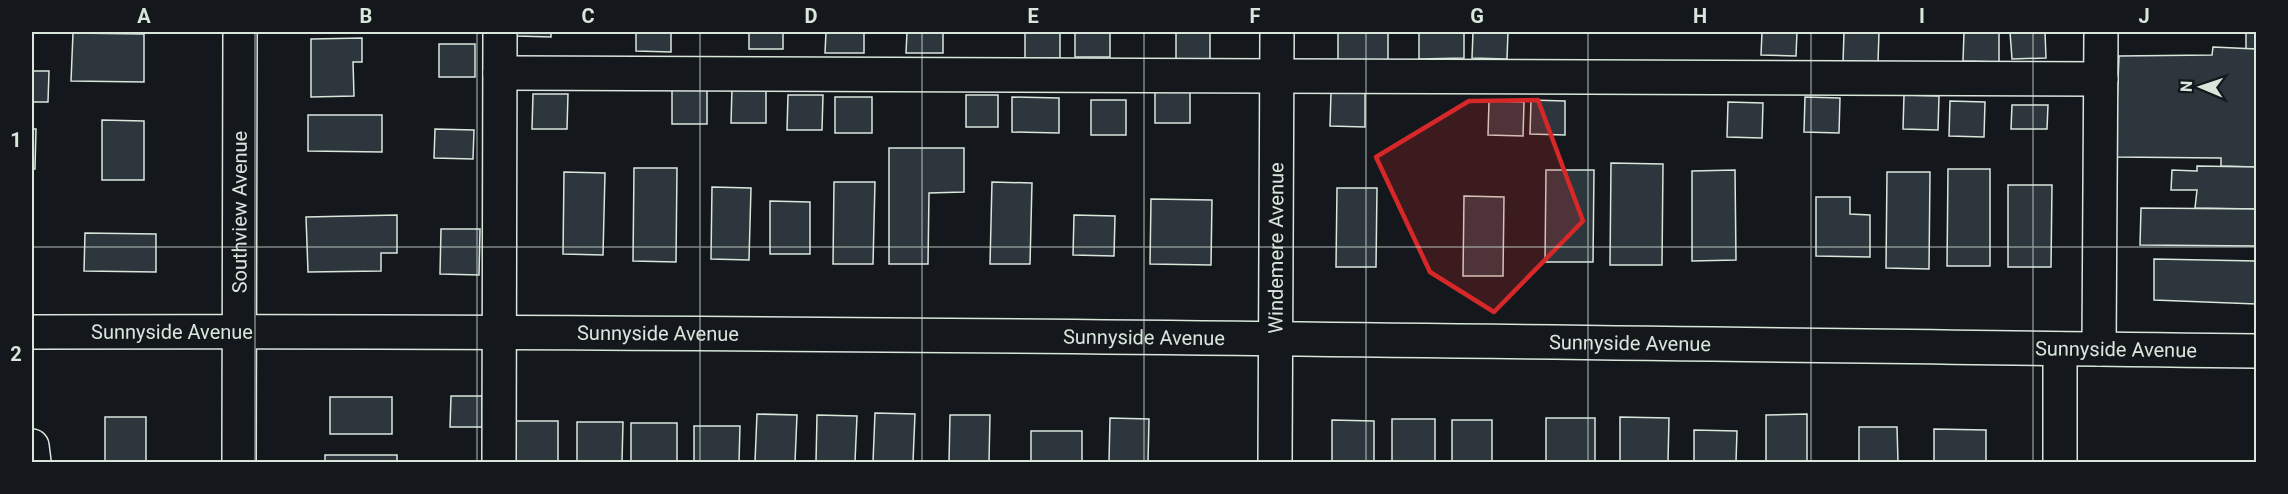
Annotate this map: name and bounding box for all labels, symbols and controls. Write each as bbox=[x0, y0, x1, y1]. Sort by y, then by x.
text: A bbox=[137, 4, 151, 28]
text: B bbox=[360, 4, 372, 28]
text: C bbox=[581, 4, 595, 28]
text: D bbox=[805, 4, 818, 28]
text: E bbox=[1027, 4, 1039, 28]
text: F bbox=[1250, 4, 1261, 28]
text: G bbox=[1470, 4, 1484, 28]
text: H bbox=[1693, 4, 1707, 28]
text: I bbox=[1919, 4, 1925, 28]
text: J bbox=[2138, 4, 2150, 28]
north arrow bbox=[2171, 57, 2231, 117]
text: N bbox=[2177, 81, 2196, 92]
text: 1 bbox=[10, 128, 22, 152]
street label: Southview Avenue bbox=[227, 131, 252, 293]
street label: Windemere Avenue bbox=[1264, 162, 1288, 334]
street label: Sunnyside Avenue bbox=[91, 320, 253, 344]
street label: Sunnyside Avenue bbox=[577, 321, 739, 346]
street label: Sunnyside Avenue bbox=[1063, 325, 1225, 350]
street label: Sunnyside Avenue bbox=[1549, 330, 1711, 356]
street label: Sunnyside Avenue bbox=[2035, 336, 2197, 362]
text: 2 bbox=[10, 342, 22, 366]

